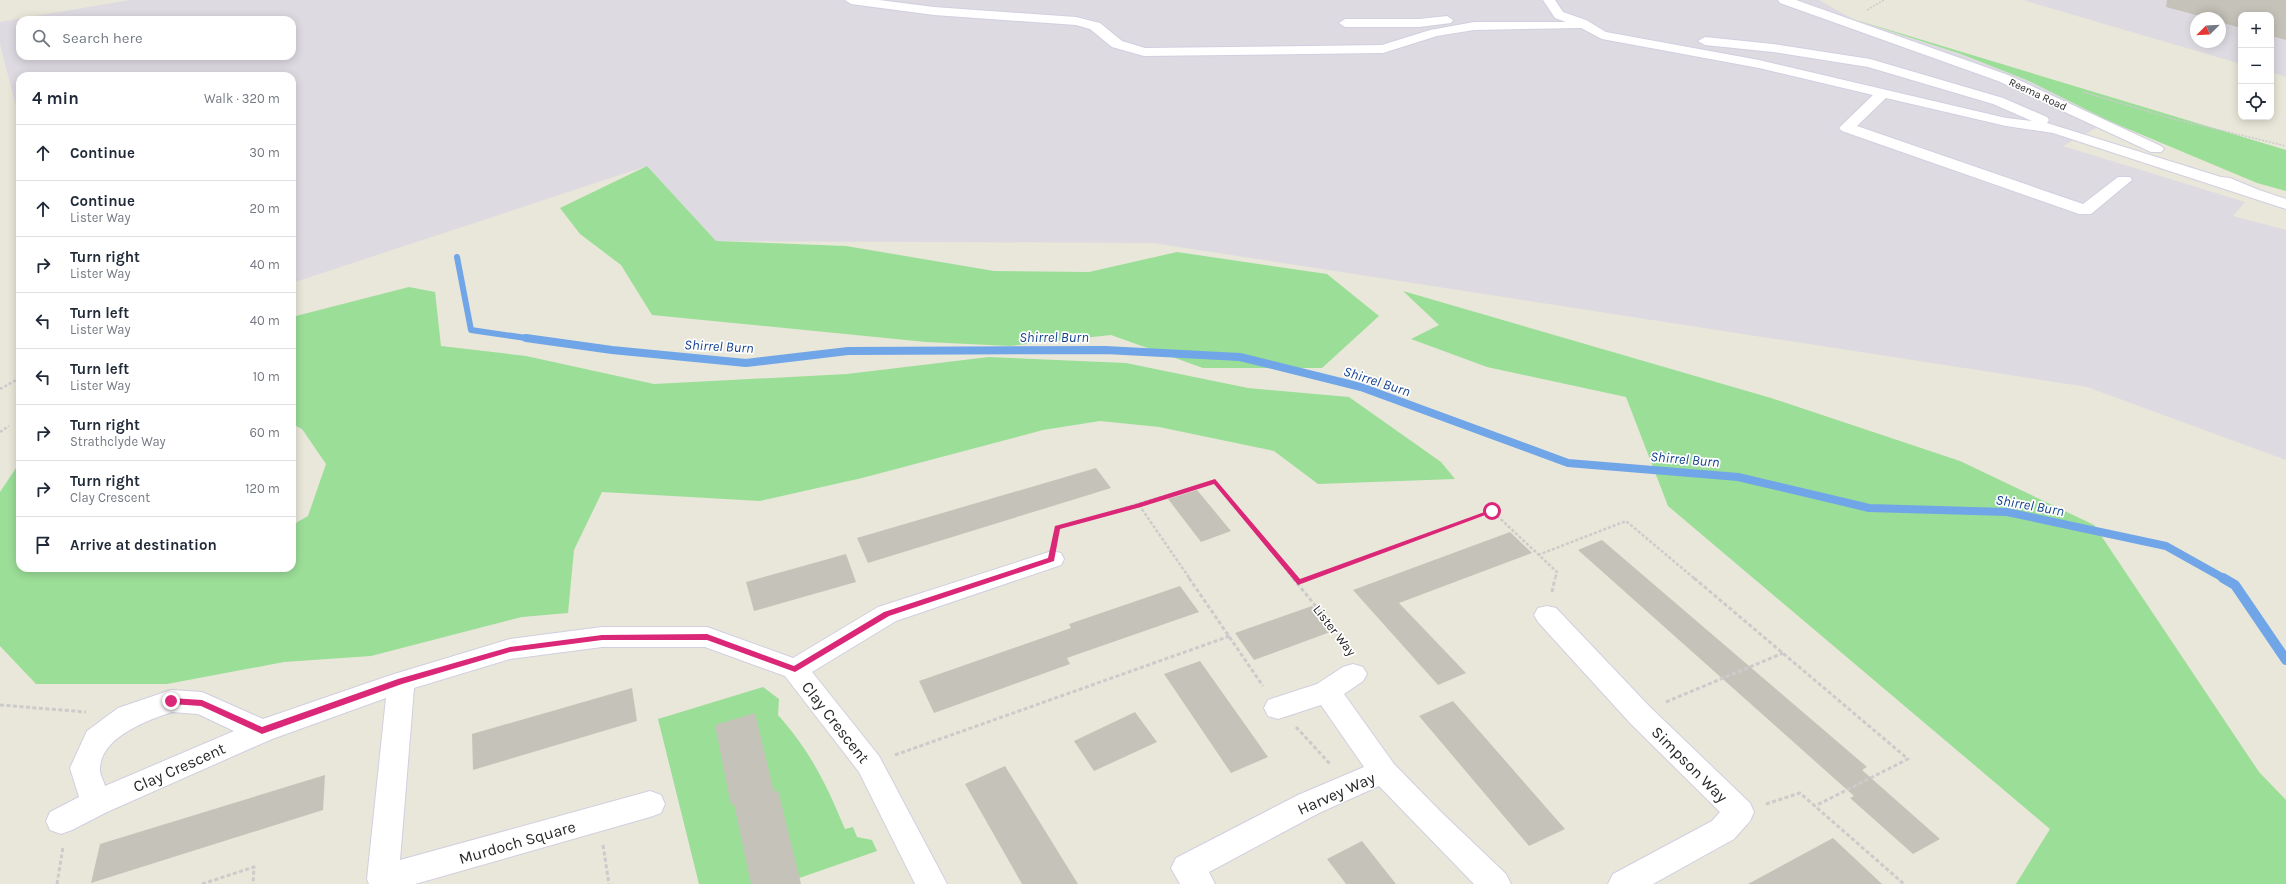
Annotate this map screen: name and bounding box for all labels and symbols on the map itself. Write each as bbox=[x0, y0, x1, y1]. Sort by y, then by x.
north arrow bbox=[2190, 12, 2226, 48]
street label: Reema Road bbox=[2007, 75, 2069, 114]
water label: Shirrel Burn bbox=[1019, 329, 1089, 346]
water label: Shirrel Burn bbox=[684, 336, 754, 357]
water label: Shirrel Burn bbox=[1341, 363, 1413, 400]
water label: Shirrel Burn bbox=[1650, 448, 1720, 471]
water label: Shirrel Burn bbox=[1994, 491, 2066, 520]
route start bbox=[1483, 502, 1501, 520]
street label: Lister Way bbox=[1310, 602, 1359, 659]
street label: Clay Crescent bbox=[798, 678, 873, 767]
route end bbox=[162, 692, 180, 710]
street label: Simpson Way bbox=[1648, 722, 1732, 807]
street label: Clay Crescent bbox=[130, 739, 228, 796]
street label: Harvey Way bbox=[1294, 768, 1378, 819]
street label: Murdoch Square bbox=[457, 817, 578, 868]

